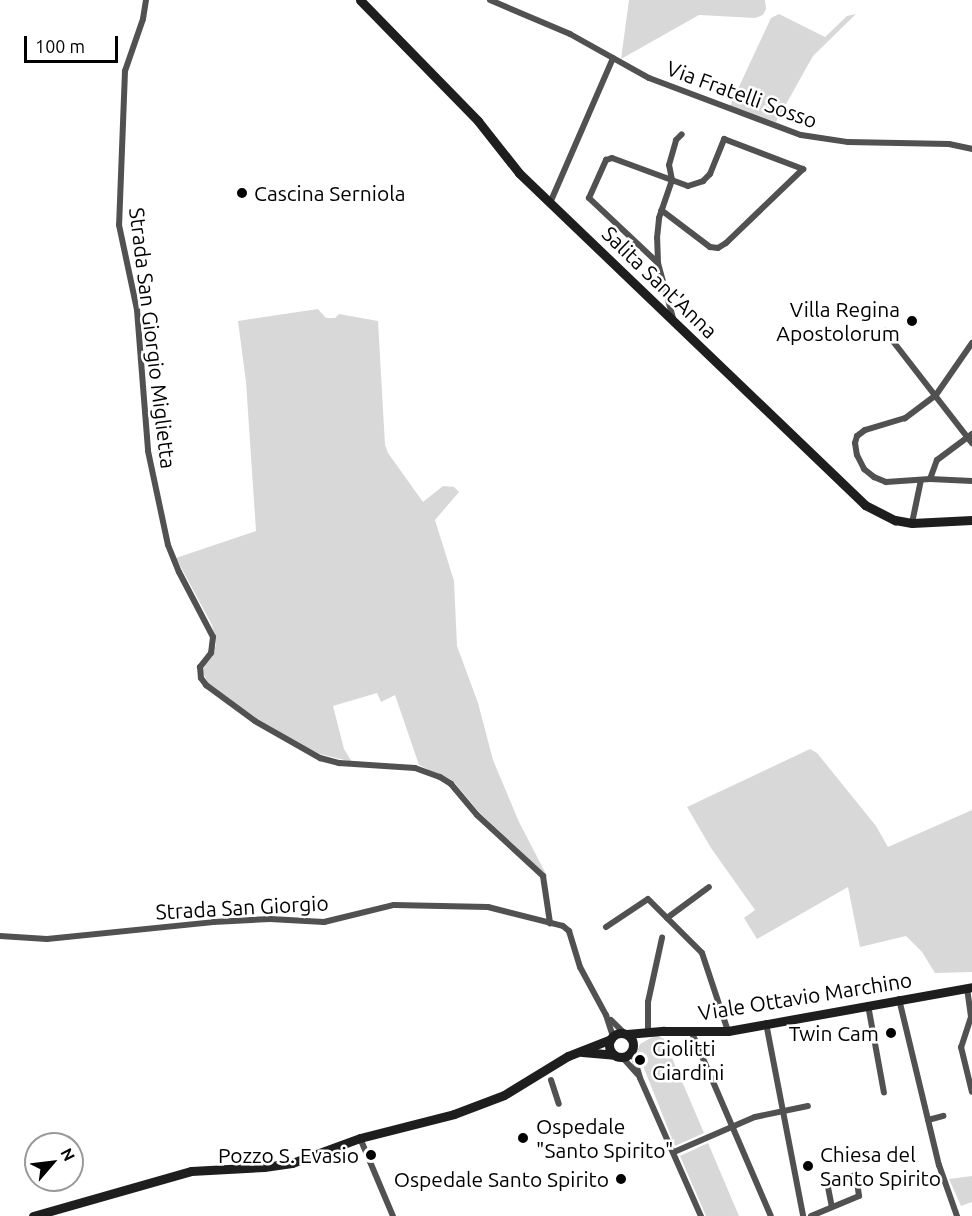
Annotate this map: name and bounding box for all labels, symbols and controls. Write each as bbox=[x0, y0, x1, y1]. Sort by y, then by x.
scale bar bbox=[27, 24, 122, 62]
text: 100 m bbox=[35, 36, 85, 56]
street label: Via Fratelli Sosso bbox=[663, 55, 821, 133]
place label: Cascina Serniola bbox=[254, 180, 406, 206]
marker: Cascina Serniola bbox=[235, 186, 249, 200]
street label: Strada San Giorgio Miglietta bbox=[124, 206, 182, 470]
street label: Salita Sant'Anna bbox=[597, 221, 723, 343]
place label: Villa Regina Apostolorum bbox=[776, 296, 900, 346]
marker: Villa Regina Apostolorum bbox=[905, 314, 919, 328]
street label: Strada San Giorgio bbox=[155, 890, 329, 924]
street label: Viale Ottavio Marchino bbox=[696, 967, 914, 1025]
place label: Twin Cam bbox=[789, 1020, 879, 1046]
marker: Twin Cam bbox=[884, 1026, 898, 1040]
place label: Giolitti Giardini bbox=[652, 1035, 724, 1085]
marker: Giolitti Giardini bbox=[633, 1053, 647, 1067]
place label: Ospedale "Santo Spirito" bbox=[536, 1113, 673, 1163]
marker: Ospedale "Santo Spirito" bbox=[514, 1129, 532, 1147]
north arrow bbox=[24, 1132, 84, 1192]
place label: Chiesa del Santo Spirito bbox=[820, 1141, 941, 1191]
place label: Pozzo S. Evasio bbox=[218, 1142, 359, 1168]
text: N bbox=[57, 1145, 79, 1164]
marker: Pozzo S. Evasio bbox=[364, 1148, 378, 1162]
marker: Chiesa del Santo Spirito bbox=[801, 1159, 815, 1173]
place label: Ospedale Santo Spirito bbox=[394, 1166, 609, 1192]
marker: Ospedale Santo Spirito bbox=[614, 1172, 628, 1186]

